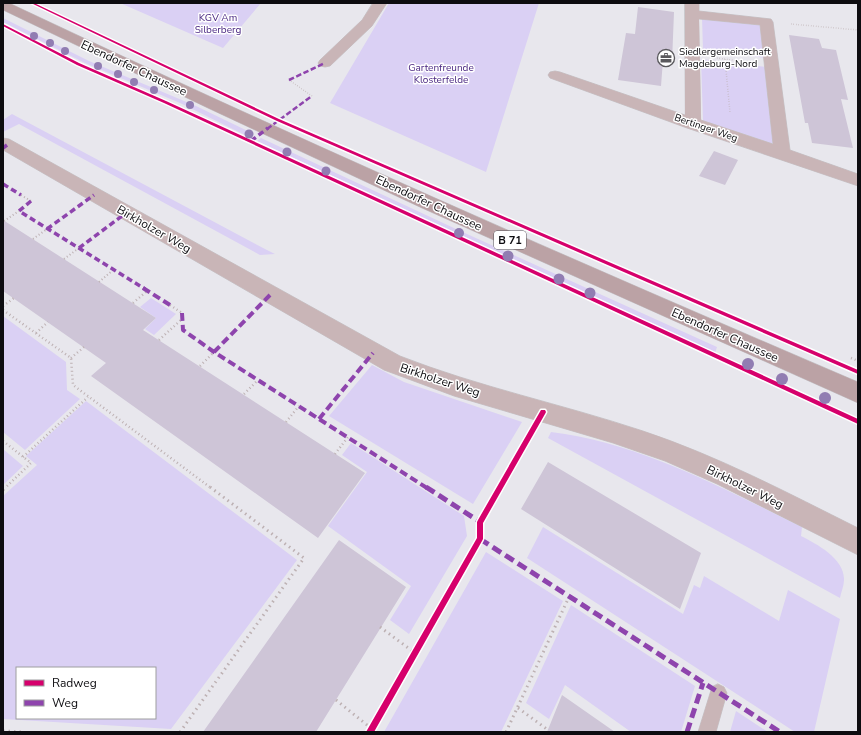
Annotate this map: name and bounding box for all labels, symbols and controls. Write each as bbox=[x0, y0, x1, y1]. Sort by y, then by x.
park label: KGV Am Silberberg bbox=[195, 11, 241, 37]
street label: Ebendorfer Chaussee bbox=[78, 36, 190, 100]
place label: Siedlergemeinschaft Magdeburg-Nord bbox=[679, 45, 771, 71]
office icon: Siedlergemeinschaft Magdeburg-Nord bbox=[656, 48, 676, 68]
park label: Gartenfreunde Klosterfelde bbox=[408, 61, 474, 87]
street label: Bertinger Weg bbox=[672, 111, 740, 145]
street label: Ebendorfer Chaussee bbox=[373, 171, 485, 235]
street label: Birkholzer Weg bbox=[114, 201, 194, 257]
road number: B 71 bbox=[494, 231, 526, 249]
street label: Ebendorfer Chaussee bbox=[669, 304, 781, 366]
street label: Birkholzer Weg bbox=[398, 360, 482, 400]
street label: Birkholzer Weg bbox=[704, 462, 786, 512]
legend bbox=[16, 667, 156, 719]
text: Radweg bbox=[52, 675, 97, 691]
text: Weg bbox=[52, 695, 78, 711]

